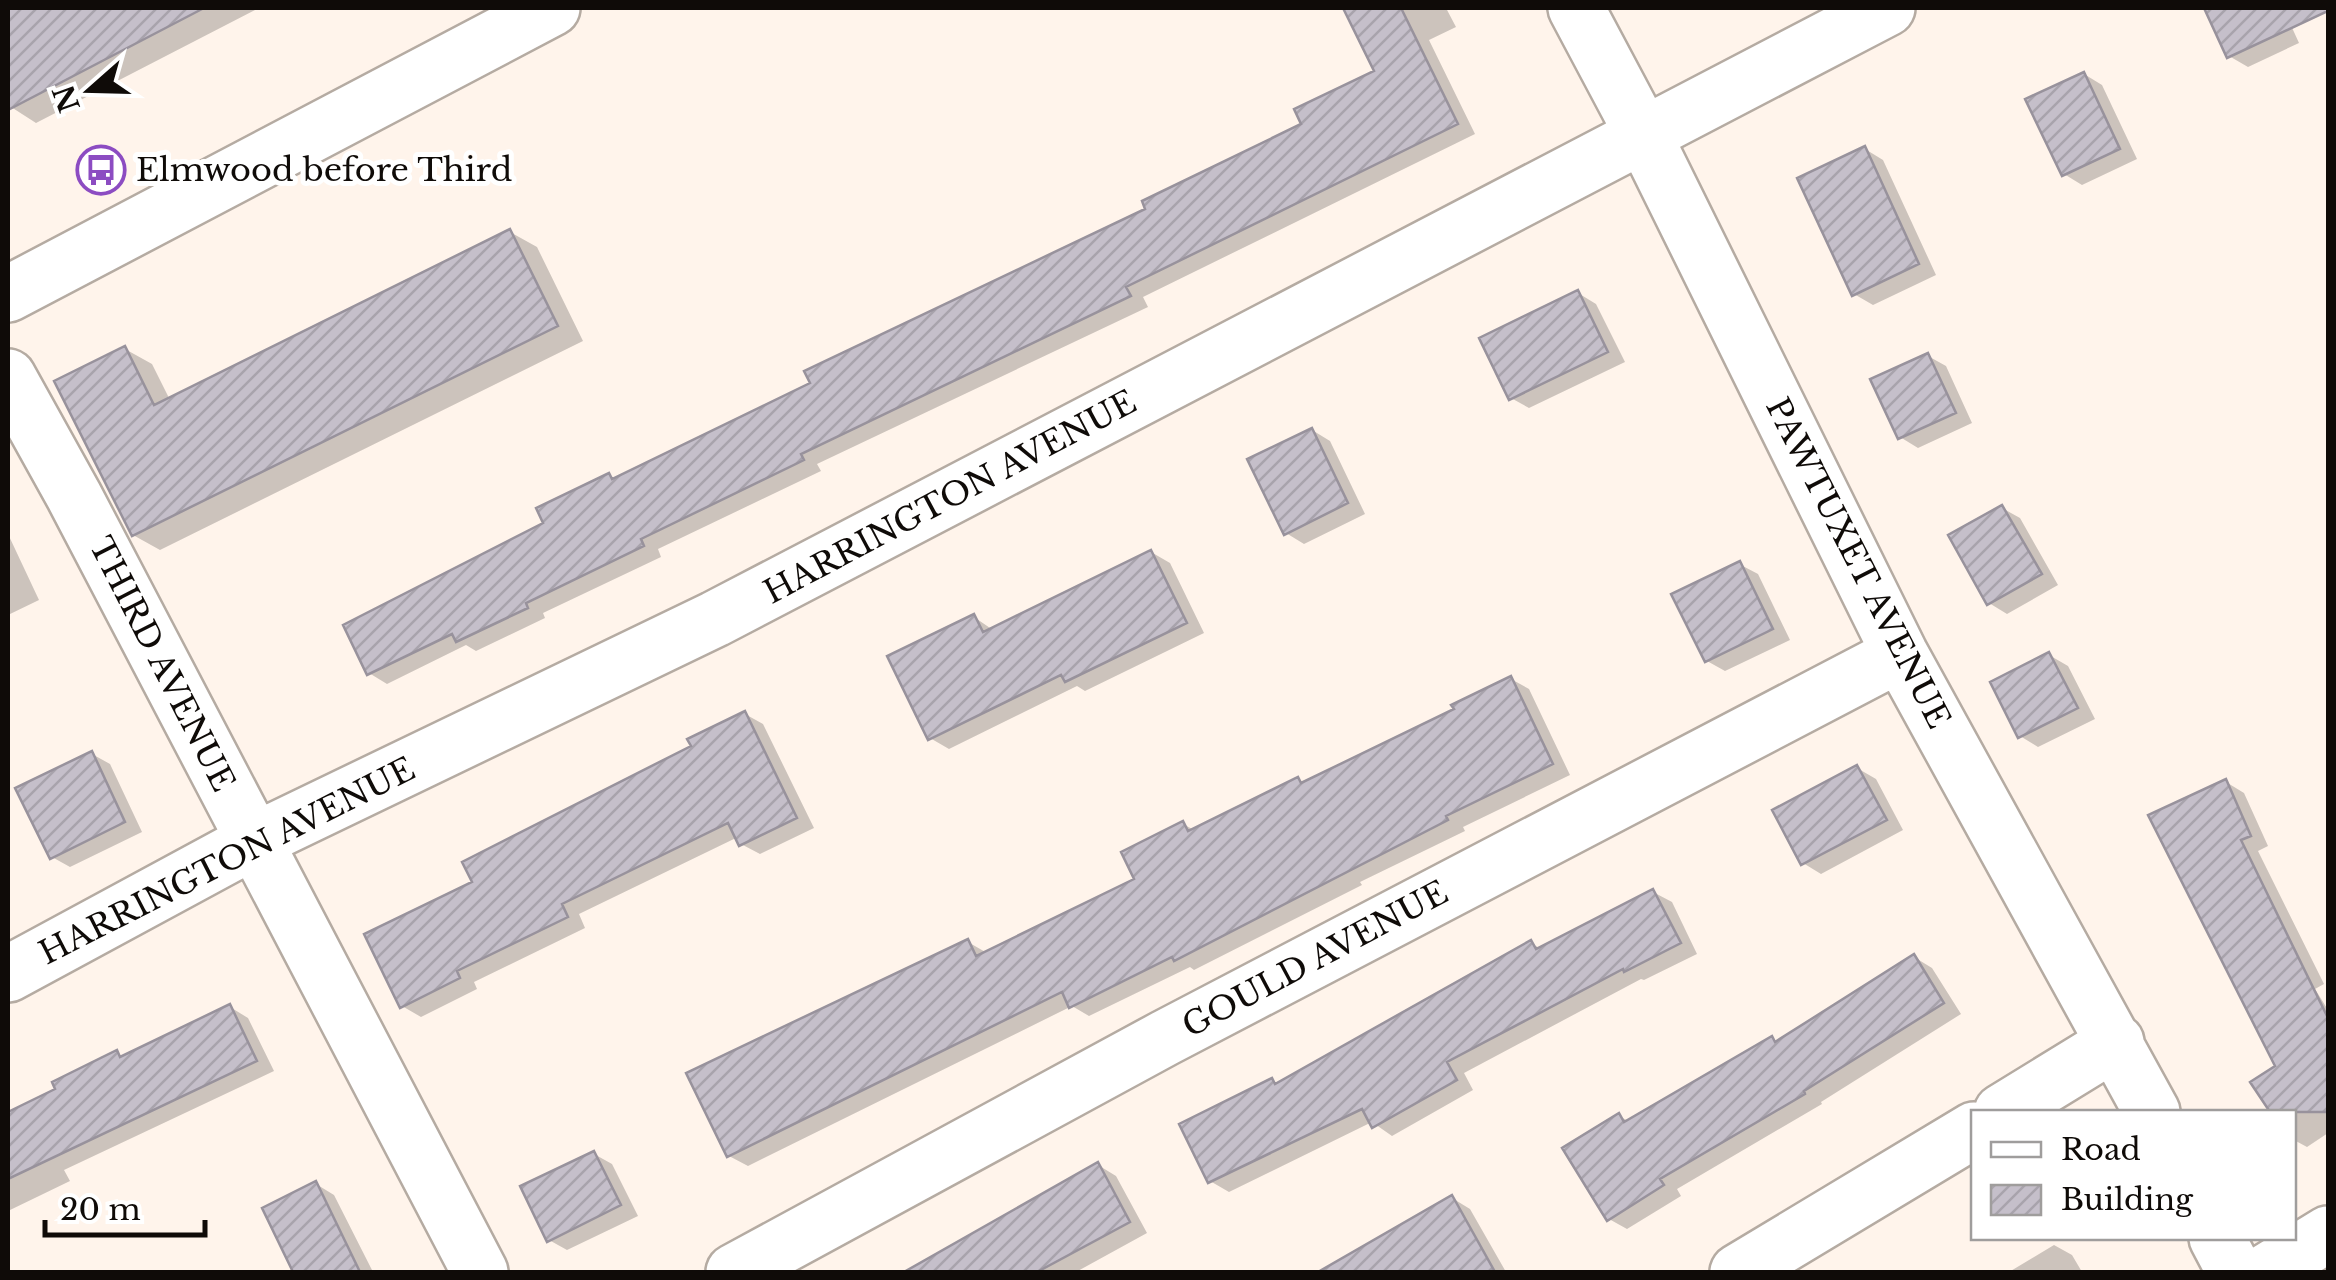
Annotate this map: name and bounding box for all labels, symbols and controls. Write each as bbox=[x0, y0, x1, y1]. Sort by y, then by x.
north arrow bbox=[40, 40, 140, 140]
text: N bbox=[46, 80, 88, 117]
bus stop icon: Elmwood before Third bbox=[75, 144, 127, 196]
place label: Elmwood before Third bbox=[136, 150, 512, 190]
street label: HARRINGTON AVENUE bbox=[757, 382, 1143, 612]
street label: PAWTUXET AVENUE bbox=[1757, 391, 1959, 735]
street label: THIRD AVENUE bbox=[81, 530, 243, 798]
street label: HARRINGTON AVENUE bbox=[33, 749, 421, 973]
street label: GOULD AVENUE bbox=[1175, 872, 1455, 1046]
legend bbox=[1971, 1110, 2296, 1240]
text: Road bbox=[2061, 1131, 2141, 1168]
scale bar bbox=[45, 1175, 205, 1237]
text: Building bbox=[2061, 1181, 2194, 1218]
text: 20 m bbox=[60, 1191, 141, 1228]

